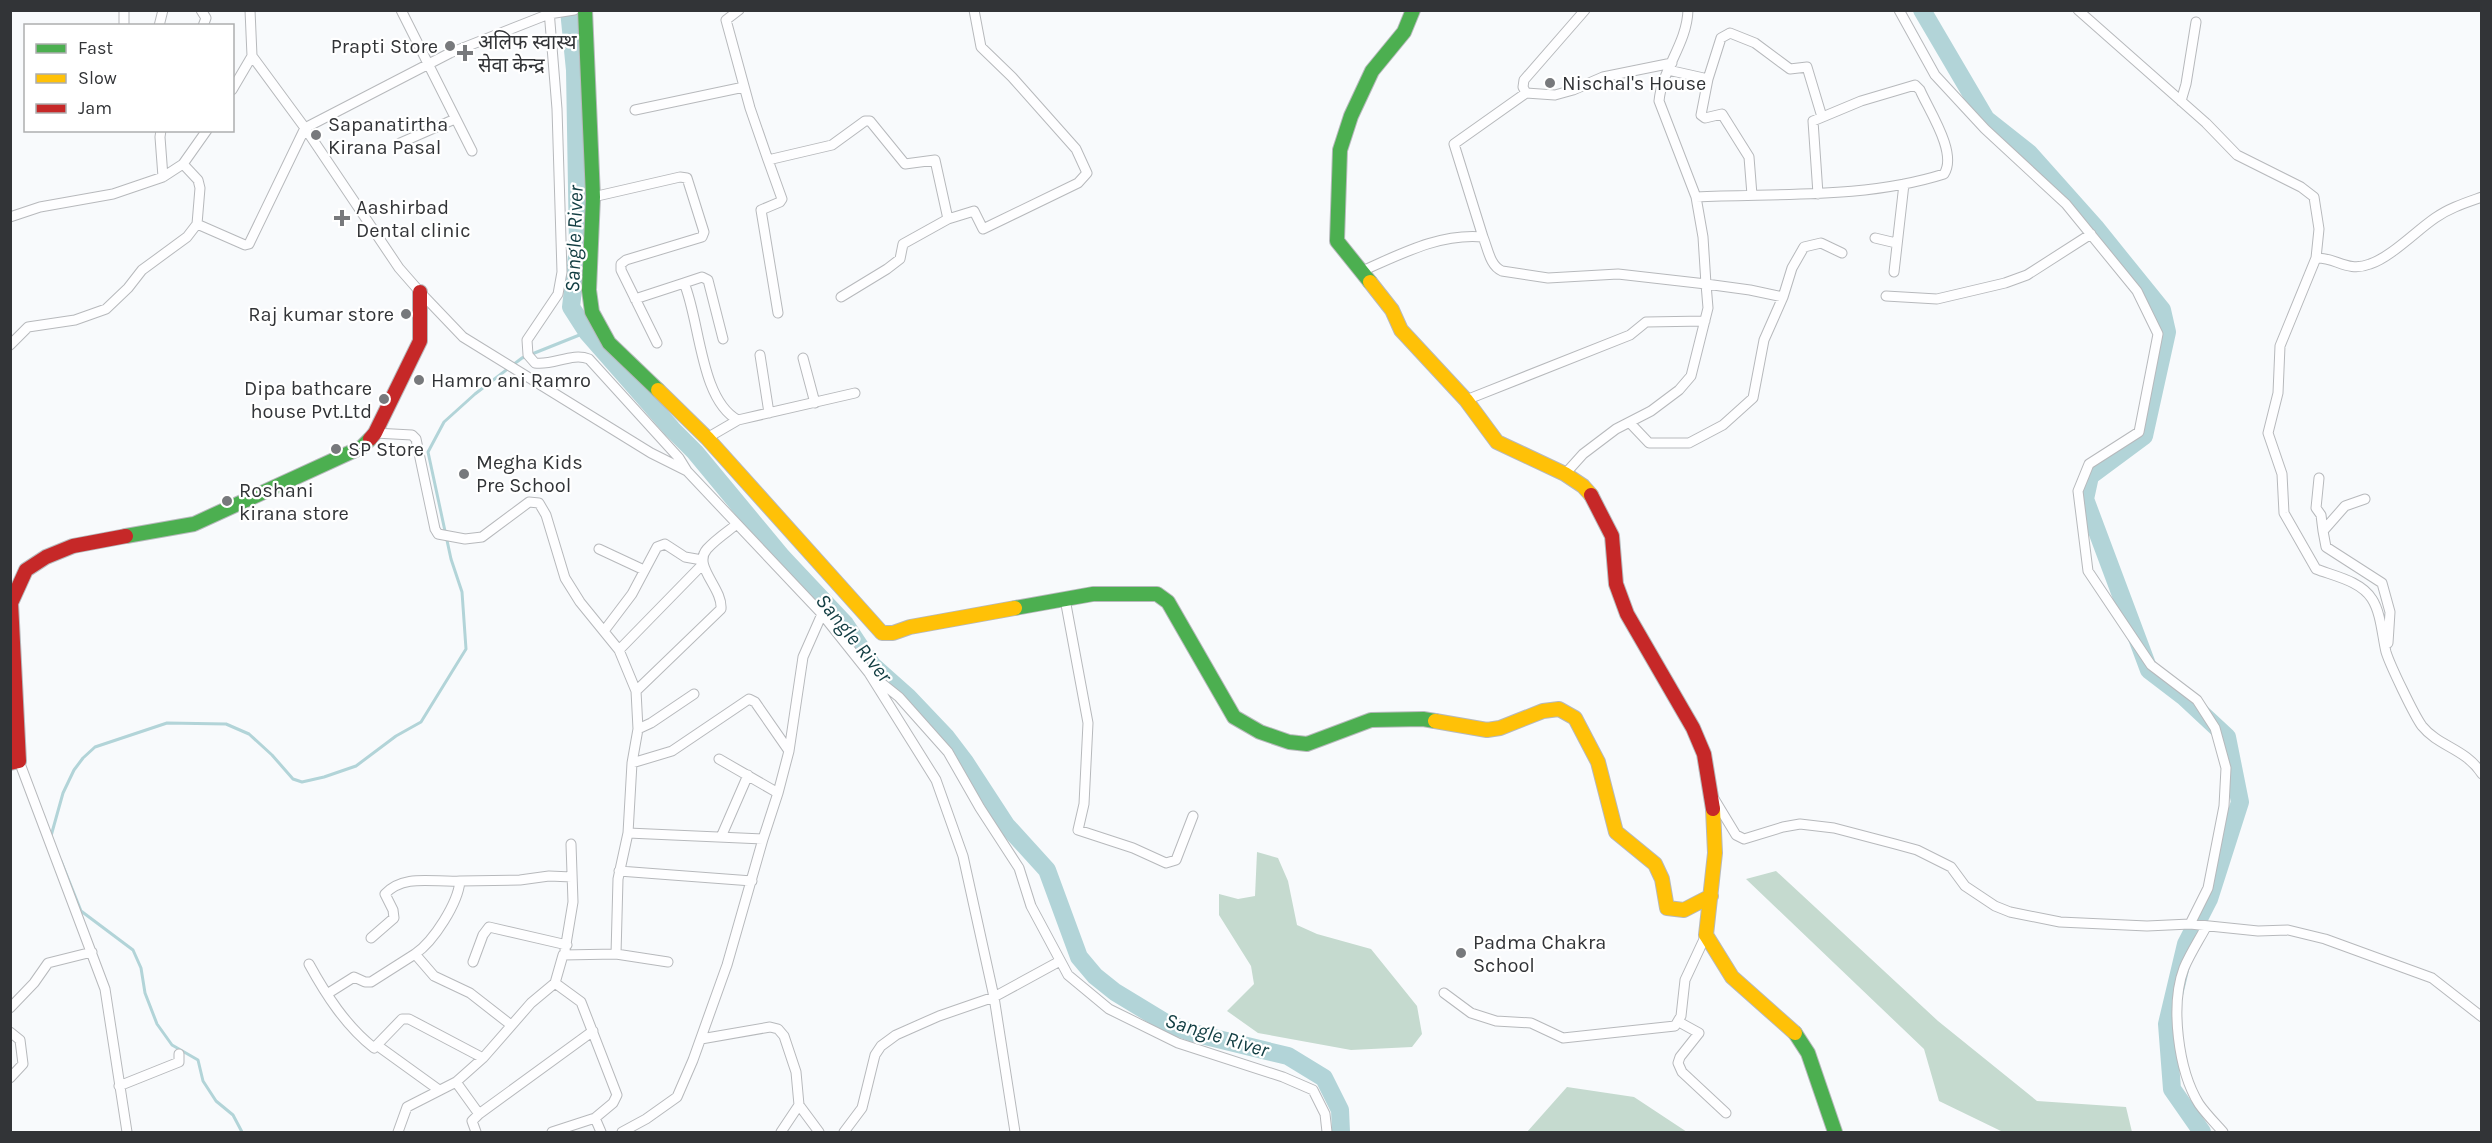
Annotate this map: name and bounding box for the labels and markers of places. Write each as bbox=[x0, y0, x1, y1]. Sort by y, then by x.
place label: अलिफ स्वास्थ सेवा केन्द्र bbox=[478, 30, 578, 77]
place label: Prapti Store bbox=[331, 35, 438, 58]
marker: Prapti Store bbox=[443, 39, 457, 53]
marker: अलिफ स्वास्थ सेवा केन्द्र bbox=[456, 44, 474, 62]
place label: Nischal's House bbox=[1562, 72, 1706, 95]
marker: Nischal's House bbox=[1543, 76, 1557, 90]
place label: Sapanatirtha Kirana Pasal bbox=[328, 113, 448, 159]
marker: Sapanatirtha Kirana Pasal bbox=[309, 128, 323, 142]
place label: Aashirbad Dental clinic bbox=[356, 196, 471, 242]
marker: Aashirbad Dental clinic bbox=[333, 209, 351, 227]
place label: Raj kumar store bbox=[248, 303, 394, 326]
marker: Raj kumar store bbox=[399, 307, 413, 321]
place label: Hamro ani Ramro bbox=[431, 369, 591, 392]
marker: Hamro ani Ramro bbox=[412, 373, 426, 387]
place label: Dipa bathcare house Pvt.Ltd bbox=[244, 377, 372, 423]
marker: Dipa bathcare house Pvt.Ltd bbox=[377, 392, 391, 406]
place label: SP Store bbox=[348, 438, 424, 461]
marker: SP Store bbox=[329, 442, 343, 456]
place label: Megha Kids Pre School bbox=[476, 451, 583, 497]
marker: Megha Kids Pre School bbox=[457, 467, 471, 481]
place label: Roshani kirana store bbox=[239, 479, 349, 525]
marker: Roshani kirana store bbox=[220, 494, 234, 508]
place label: Padma Chakra School bbox=[1473, 931, 1606, 977]
marker: Padma Chakra School bbox=[1454, 946, 1468, 960]

